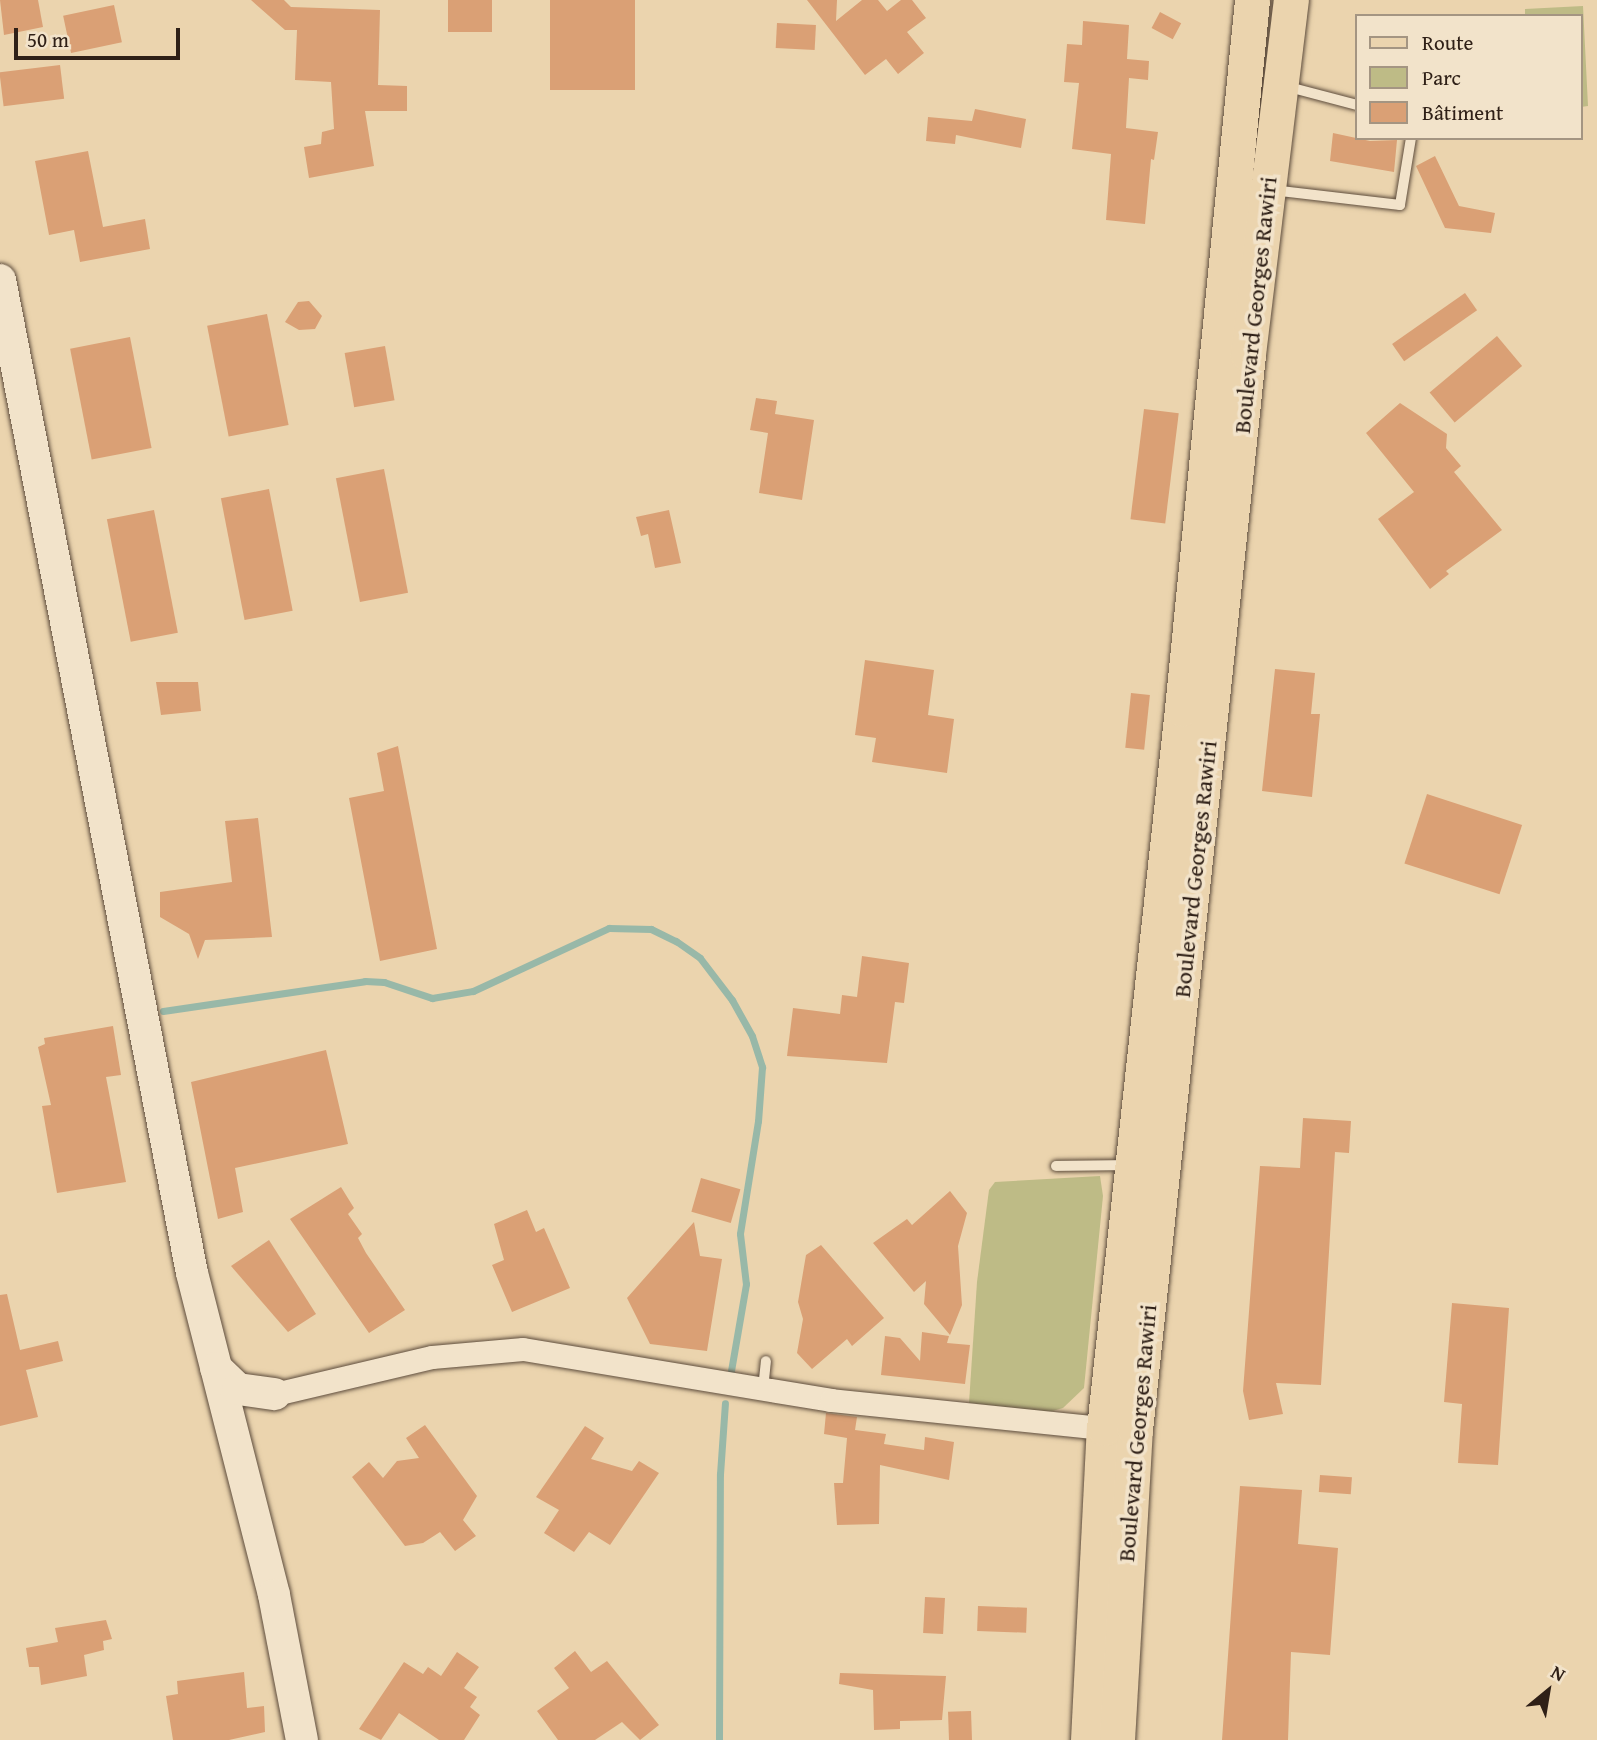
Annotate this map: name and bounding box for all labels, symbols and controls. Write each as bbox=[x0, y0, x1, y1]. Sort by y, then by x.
scale bar bbox=[18, 14, 184, 58]
legend bbox=[1356, 14, 1583, 140]
text: 50 m bbox=[27, 24, 69, 55]
text: Route bbox=[1422, 27, 1473, 58]
text: Parc bbox=[1422, 62, 1461, 93]
text: Bâtiment bbox=[1422, 97, 1503, 128]
street label: Boulevard Georges Rawiri bbox=[1227, 175, 1283, 435]
street label: Boulevard Georges Rawiri bbox=[1167, 739, 1223, 999]
street label: Boulevard Georges Rawiri bbox=[1111, 1303, 1163, 1563]
north arrow bbox=[1513, 1656, 1583, 1726]
text: N bbox=[1546, 1658, 1571, 1688]

